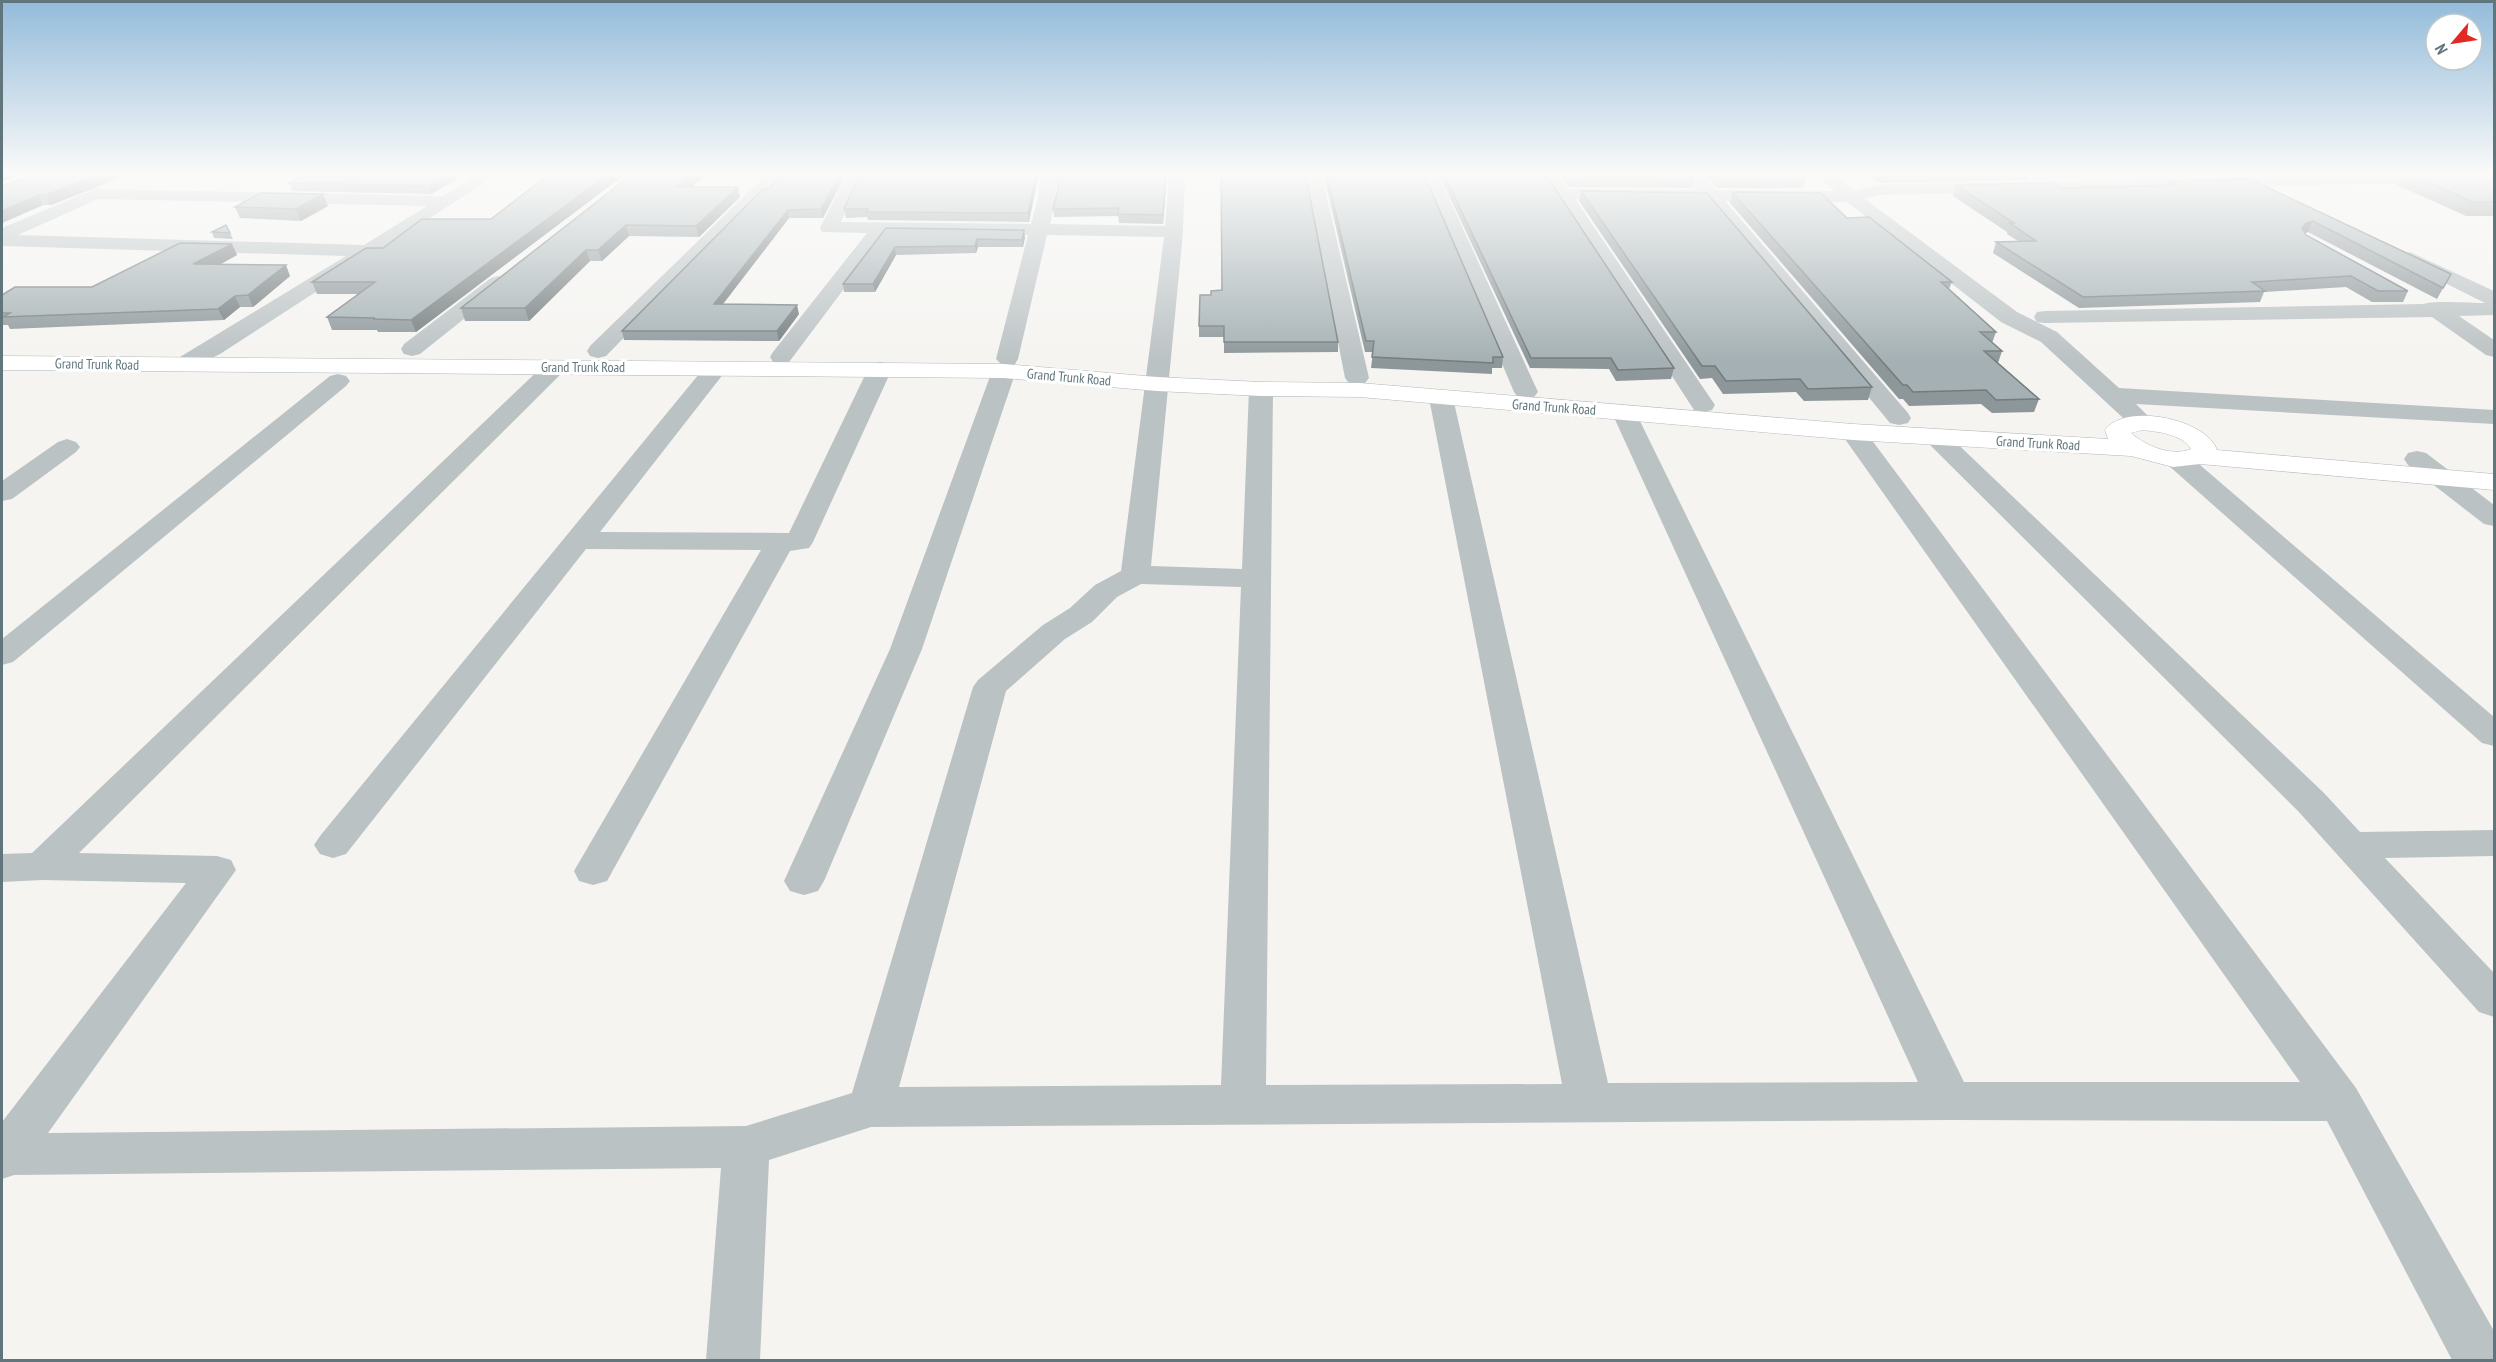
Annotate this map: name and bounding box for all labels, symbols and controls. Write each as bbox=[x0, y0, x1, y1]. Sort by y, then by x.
north arrow bbox=[2424, 12, 2484, 72]
text: N bbox=[2430, 41, 2452, 58]
street label: Grand Trunk Road bbox=[55, 354, 139, 374]
street label: Grand Trunk Road bbox=[541, 358, 625, 376]
street label: Grand Trunk Road bbox=[1026, 364, 1112, 390]
street label: Grand Trunk Road bbox=[1511, 395, 1597, 419]
street label: Grand Trunk Road bbox=[1995, 432, 2081, 454]

